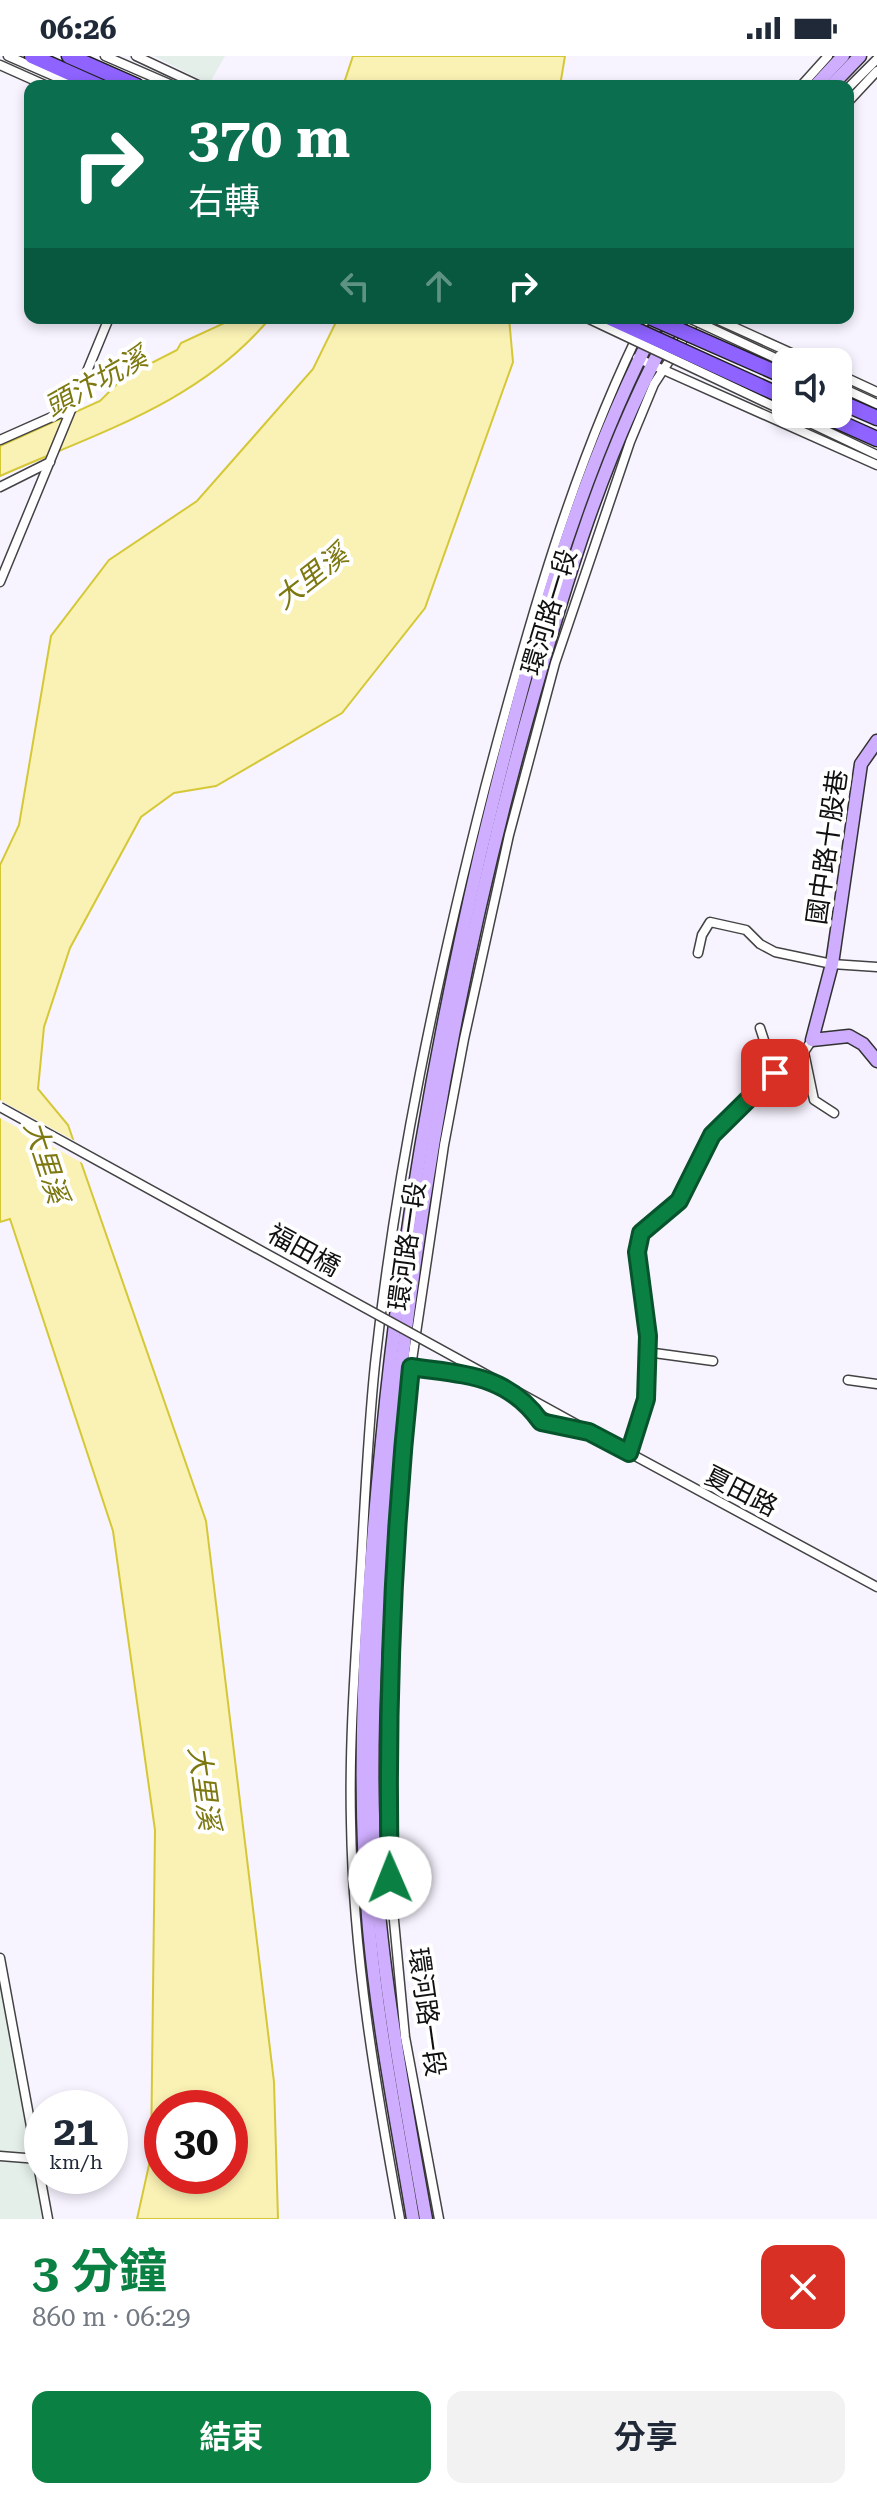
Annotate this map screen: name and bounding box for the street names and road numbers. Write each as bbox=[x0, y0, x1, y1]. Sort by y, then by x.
street label: 環河路一段 bbox=[516, 545, 582, 679]
street label: 國中路十股巷 bbox=[801, 768, 853, 926]
street label: 環河路一段 bbox=[383, 1180, 431, 1312]
street label: 福田橋 bbox=[263, 1218, 345, 1282]
street label: 夏田路 bbox=[699, 1460, 783, 1522]
street label: 環河路一段 bbox=[403, 1946, 451, 2078]

